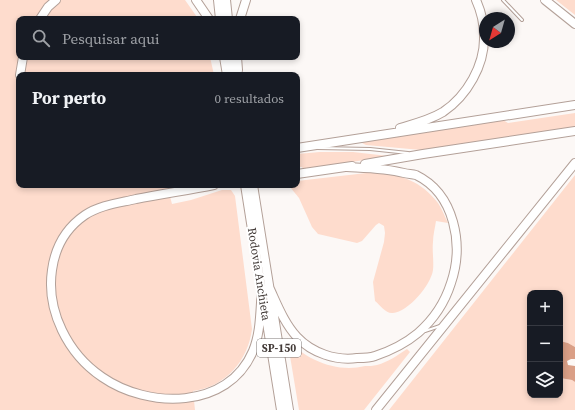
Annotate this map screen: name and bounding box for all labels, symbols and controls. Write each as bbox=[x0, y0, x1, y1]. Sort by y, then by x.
north arrow bbox=[479, 12, 515, 48]
search box bbox=[16, 16, 300, 60]
icon: search bbox=[30, 27, 52, 49]
text: Pesquisar aqui bbox=[62, 28, 159, 49]
text: Por perto bbox=[32, 86, 106, 110]
text: 0 resultados bbox=[214, 90, 284, 107]
street label: Rodovia Anchieta bbox=[244, 226, 274, 323]
map controls bbox=[527, 290, 563, 398]
button: + bbox=[527, 290, 563, 326]
button: − bbox=[527, 326, 563, 362]
road number: SP-150 bbox=[257, 339, 301, 357]
button: layers bbox=[527, 362, 563, 398]

